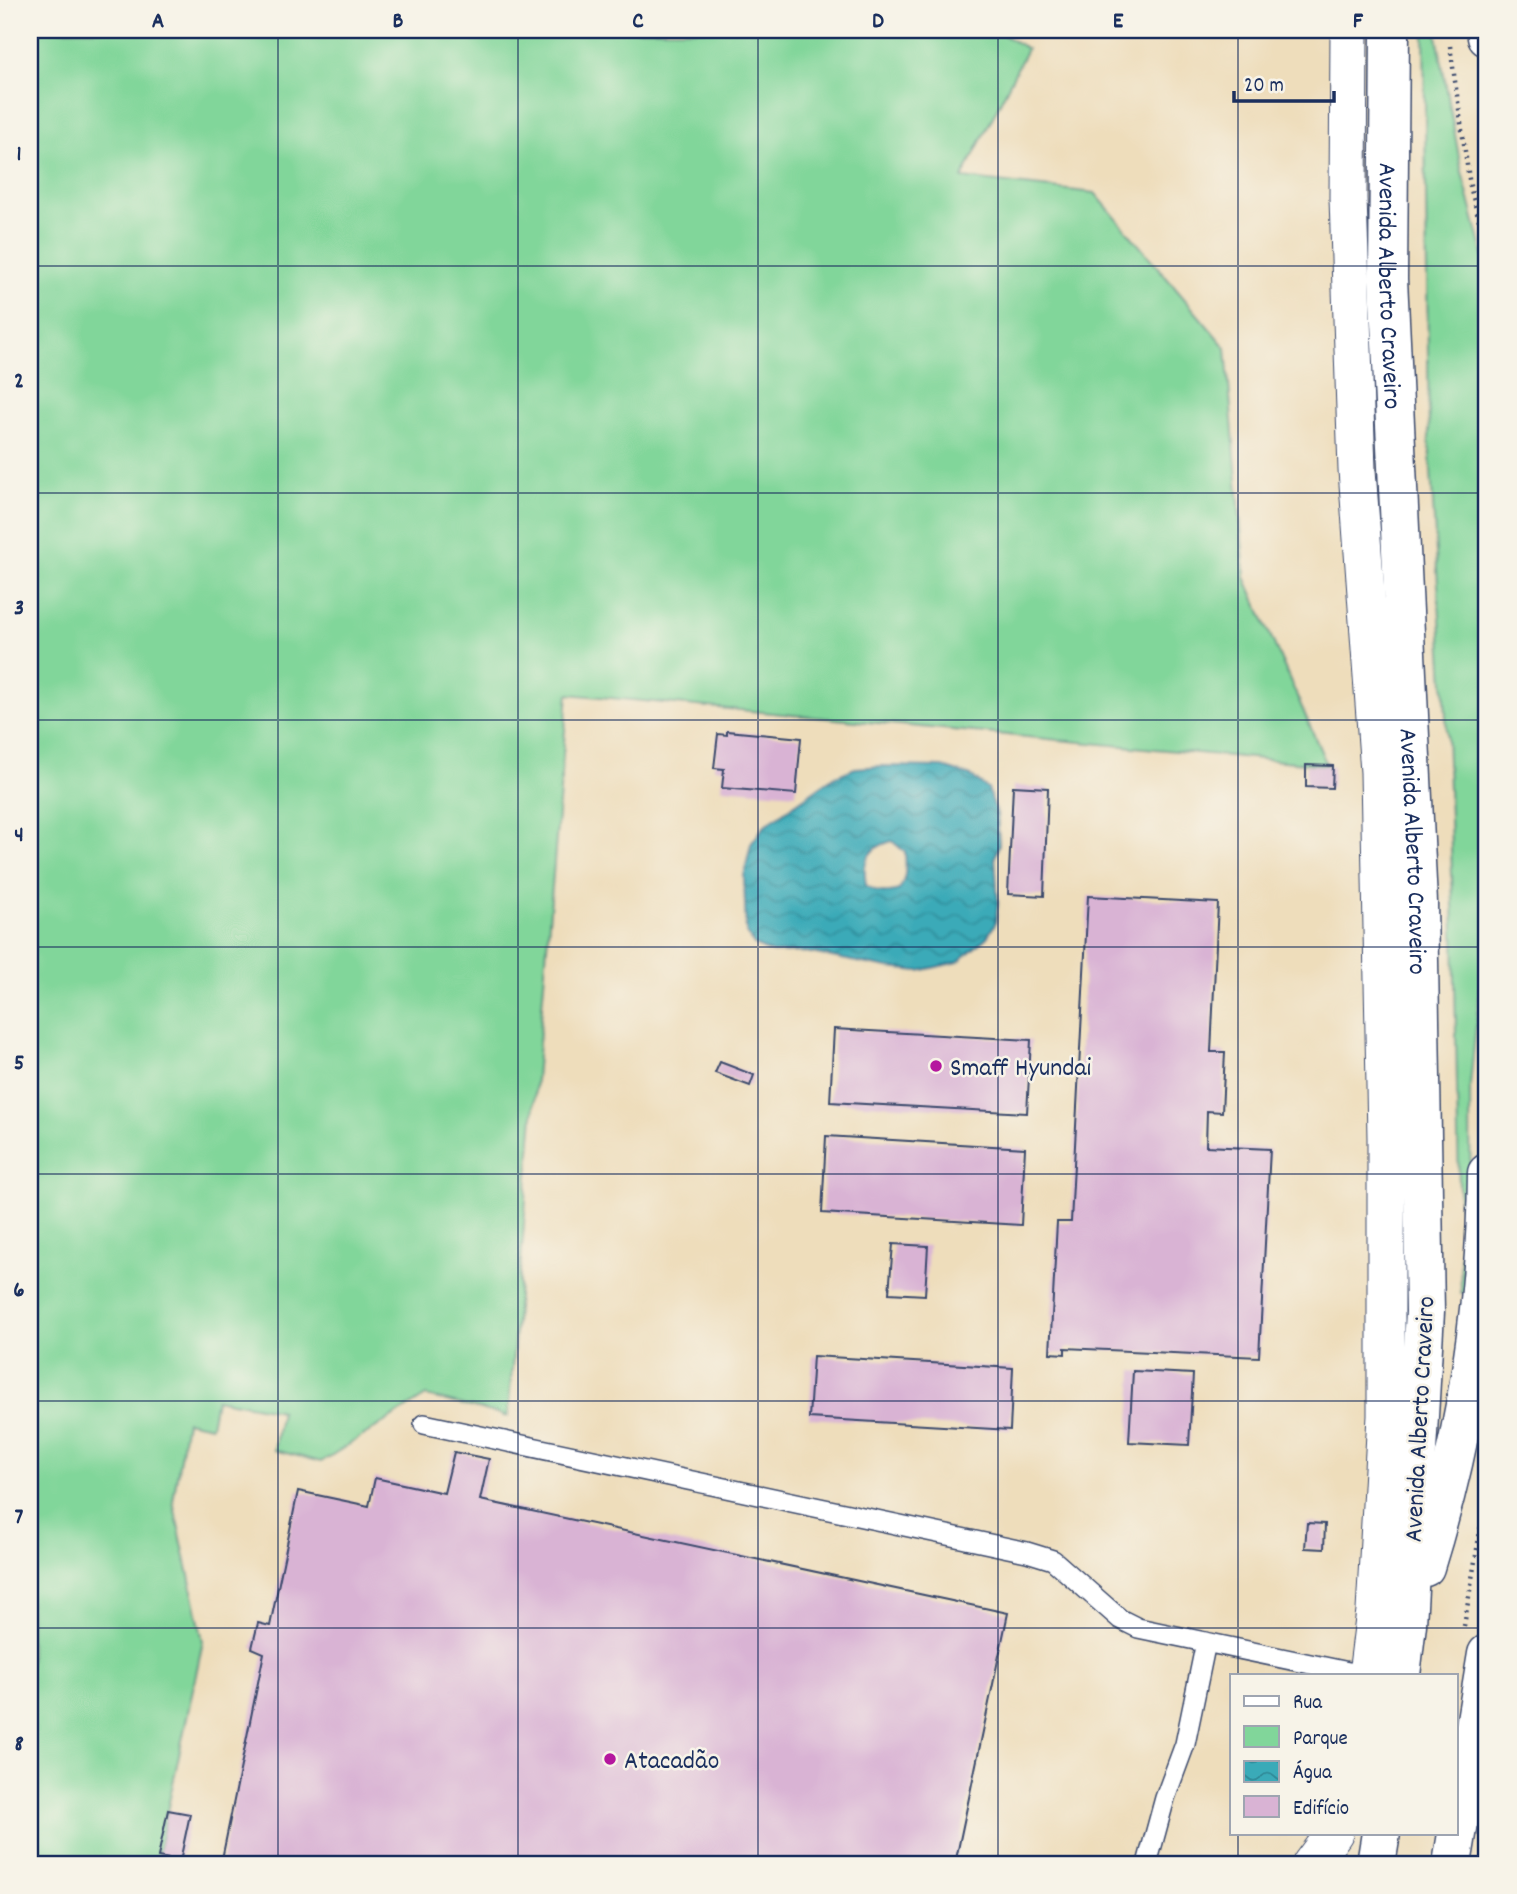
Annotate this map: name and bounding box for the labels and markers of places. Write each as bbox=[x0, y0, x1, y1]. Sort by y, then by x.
place label: Smaff Hyundai bbox=[950, 1051, 1092, 1088]
marker: Smaff Hyundai bbox=[928, 1058, 944, 1074]
place label: Atacadão bbox=[624, 1744, 719, 1781]
marker: Atacadão bbox=[602, 1751, 618, 1767]

